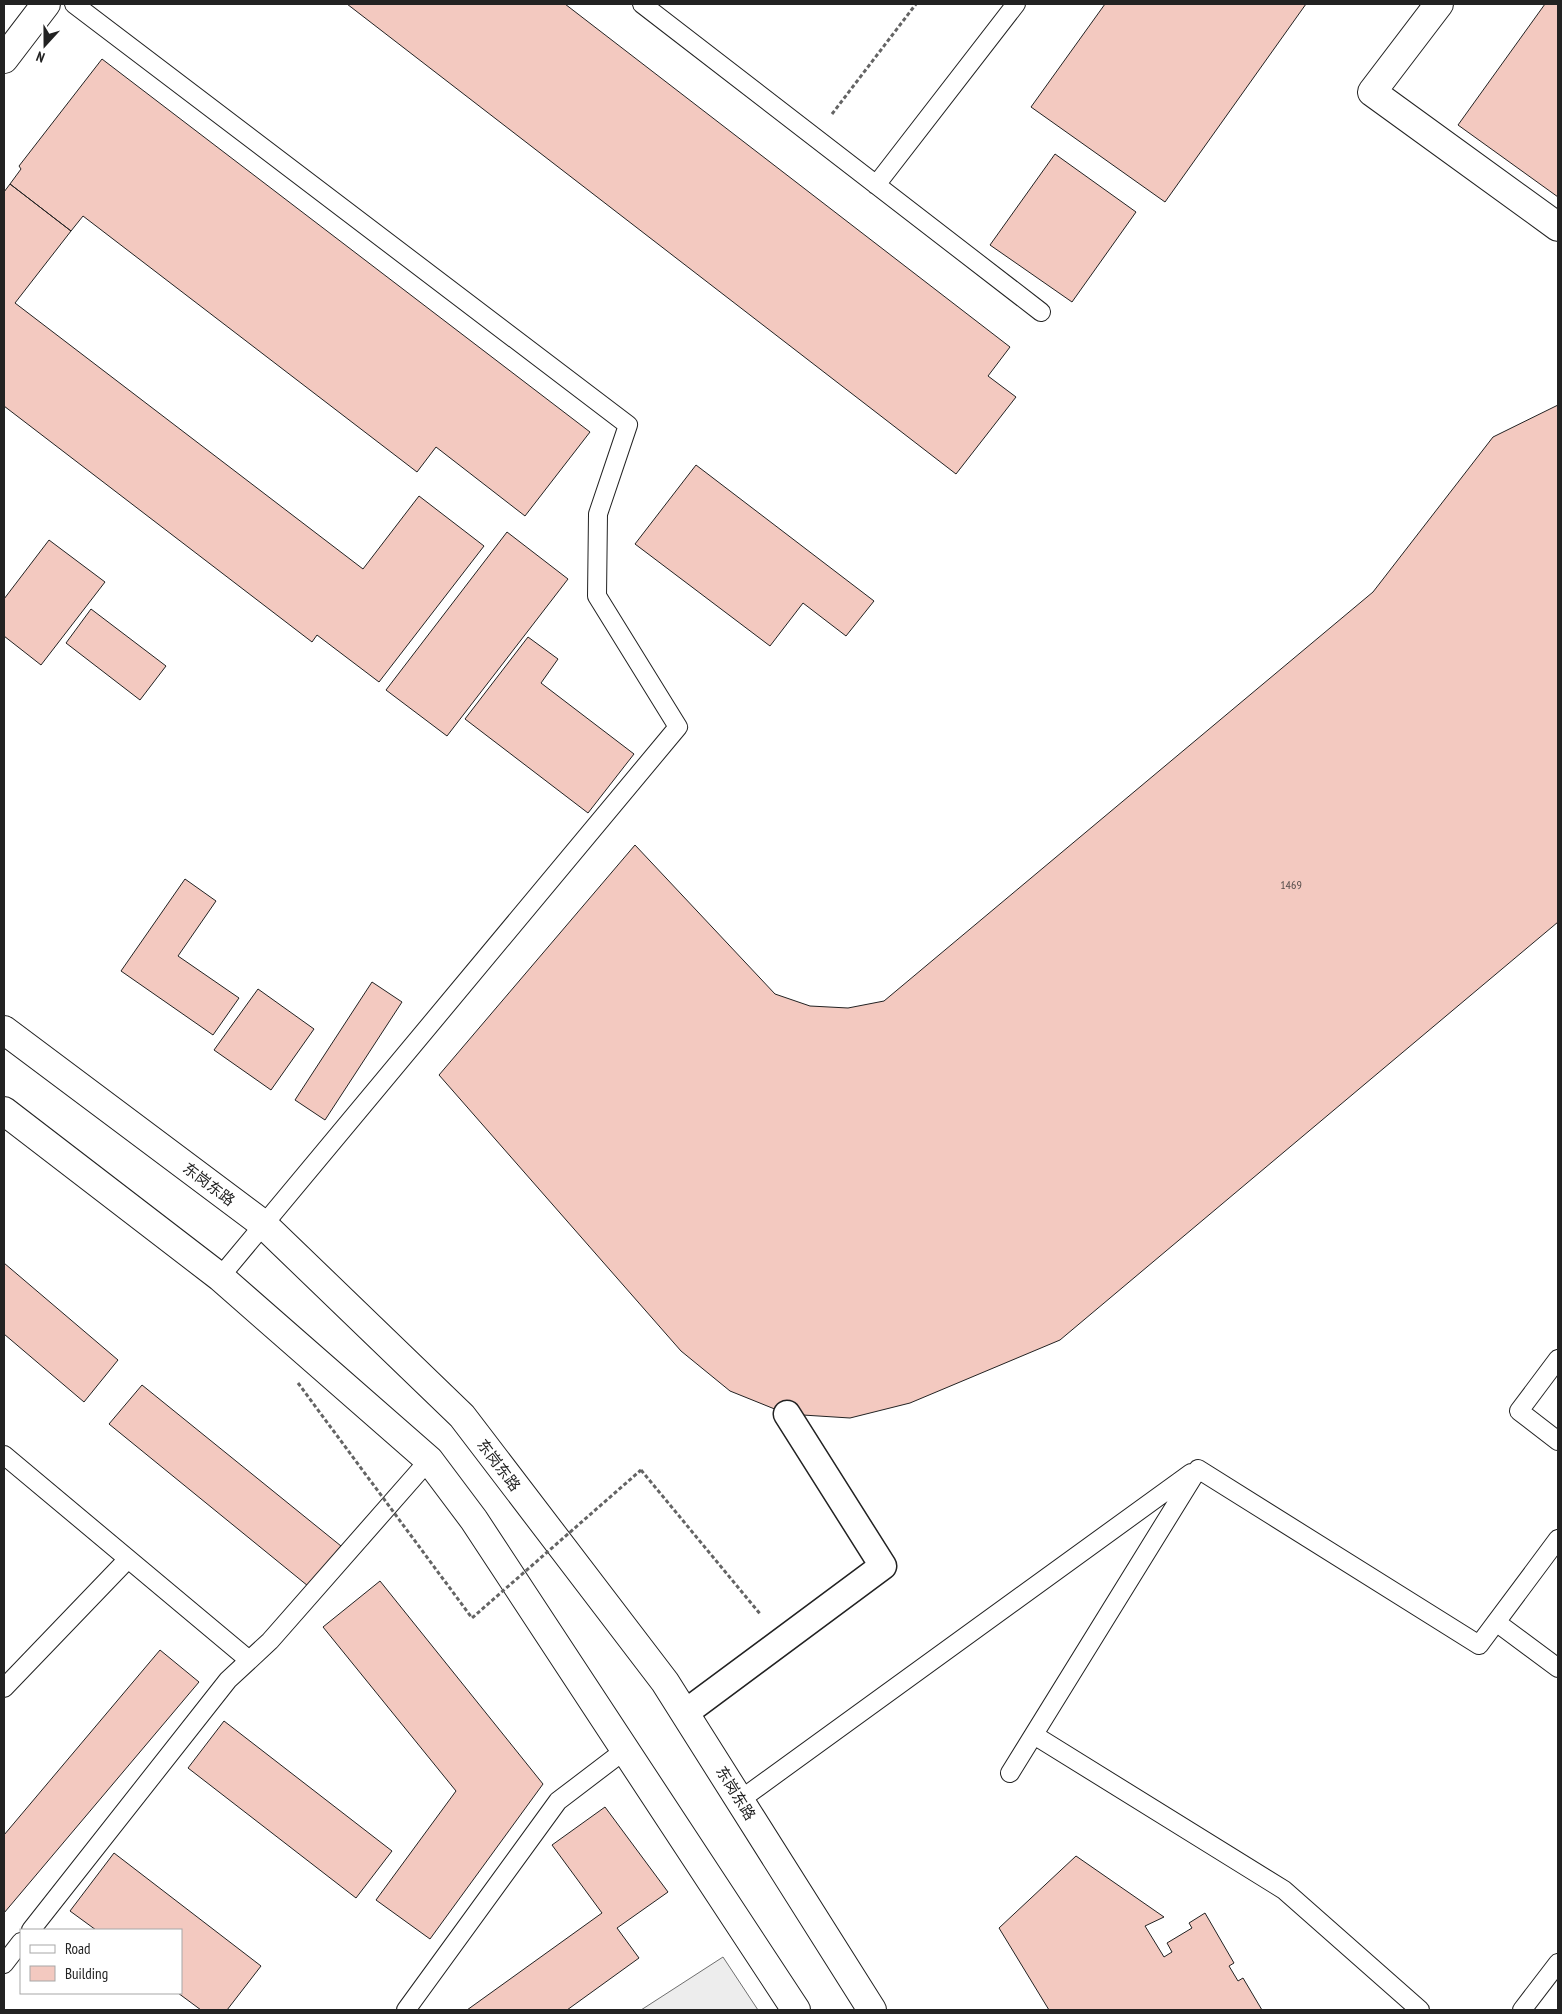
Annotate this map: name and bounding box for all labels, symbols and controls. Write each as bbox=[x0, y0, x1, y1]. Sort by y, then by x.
north arrow bbox=[20, 20, 70, 70]
text: N bbox=[34, 47, 47, 67]
house number: 1469 bbox=[1280, 877, 1302, 892]
street label: 东岗东路 bbox=[179, 1158, 239, 1210]
street label: 东岗东路 bbox=[473, 1435, 525, 1495]
street label: 东岗东路 bbox=[712, 1763, 760, 1823]
legend bbox=[20, 1929, 182, 1994]
text: Road bbox=[65, 1939, 91, 1958]
text: Building bbox=[65, 1964, 108, 1983]

